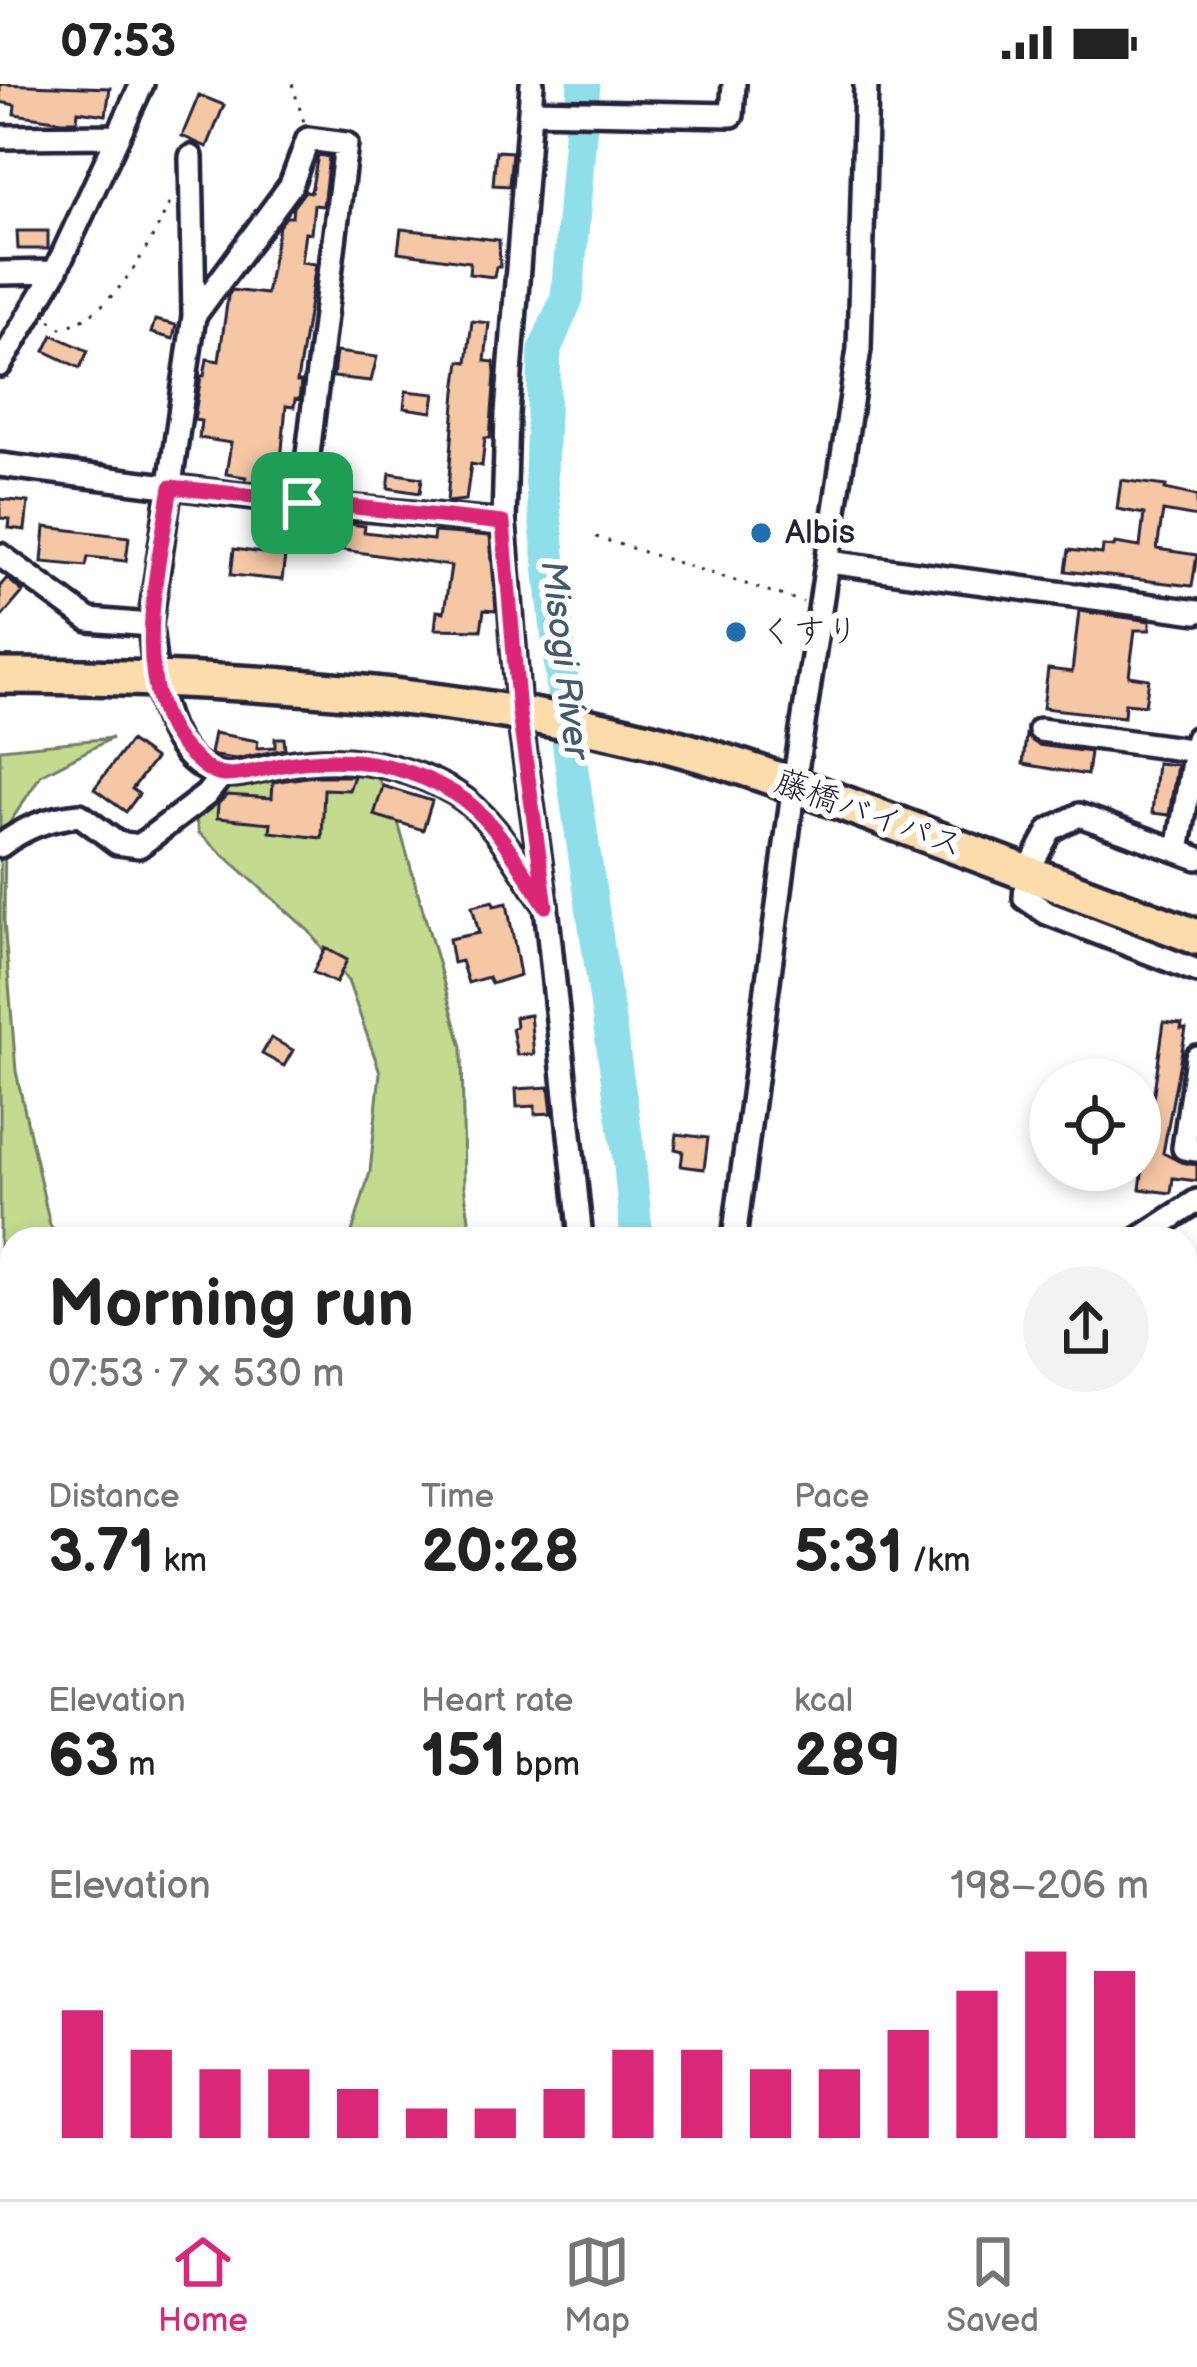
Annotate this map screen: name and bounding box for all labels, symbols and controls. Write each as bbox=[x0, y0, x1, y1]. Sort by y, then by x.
text: 07:53 bbox=[60, 15, 176, 70]
pin bbox=[251, 452, 353, 554]
icon: arrive bbox=[269, 470, 335, 536]
place label: Albis bbox=[785, 513, 855, 553]
marker: Albis bbox=[748, 520, 774, 546]
water label: Misogi River bbox=[531, 558, 598, 764]
place label: くすり bbox=[760, 612, 859, 652]
marker: くすり bbox=[723, 619, 749, 645]
street label: 藤橋バイパス bbox=[769, 761, 969, 867]
map controls bbox=[1029, 1059, 1161, 1191]
button: locate bbox=[1029, 1059, 1161, 1191]
text: Morning run bbox=[48, 1266, 414, 1345]
button: share bbox=[1023, 1266, 1149, 1392]
text: 07:53 · 7 × 530 m bbox=[48, 1351, 345, 1398]
text: Distance bbox=[48, 1477, 180, 1517]
text: Time bbox=[421, 1477, 494, 1517]
text: Pace bbox=[794, 1477, 869, 1517]
text: 3.71 bbox=[48, 1517, 155, 1589]
text: 20:28 bbox=[421, 1517, 580, 1589]
text: 5:31 bbox=[794, 1517, 903, 1589]
text: km bbox=[155, 1541, 207, 1581]
text: /km bbox=[903, 1541, 971, 1581]
text: Elevation bbox=[48, 1681, 186, 1721]
text: Heart rate bbox=[421, 1681, 573, 1721]
text: kcal bbox=[794, 1681, 853, 1721]
text: 63 bbox=[48, 1721, 119, 1793]
text: 151 bbox=[421, 1721, 506, 1793]
text: 289 bbox=[794, 1721, 901, 1793]
text: m bbox=[119, 1745, 156, 1785]
text: bpm bbox=[506, 1745, 580, 1785]
text: Elevation bbox=[48, 1863, 211, 1910]
text: 198–206 m bbox=[950, 1863, 1149, 1910]
tab: Home bbox=[158, 2229, 248, 2341]
tab: Map bbox=[564, 2229, 630, 2341]
tab: Saved bbox=[946, 2229, 1039, 2341]

